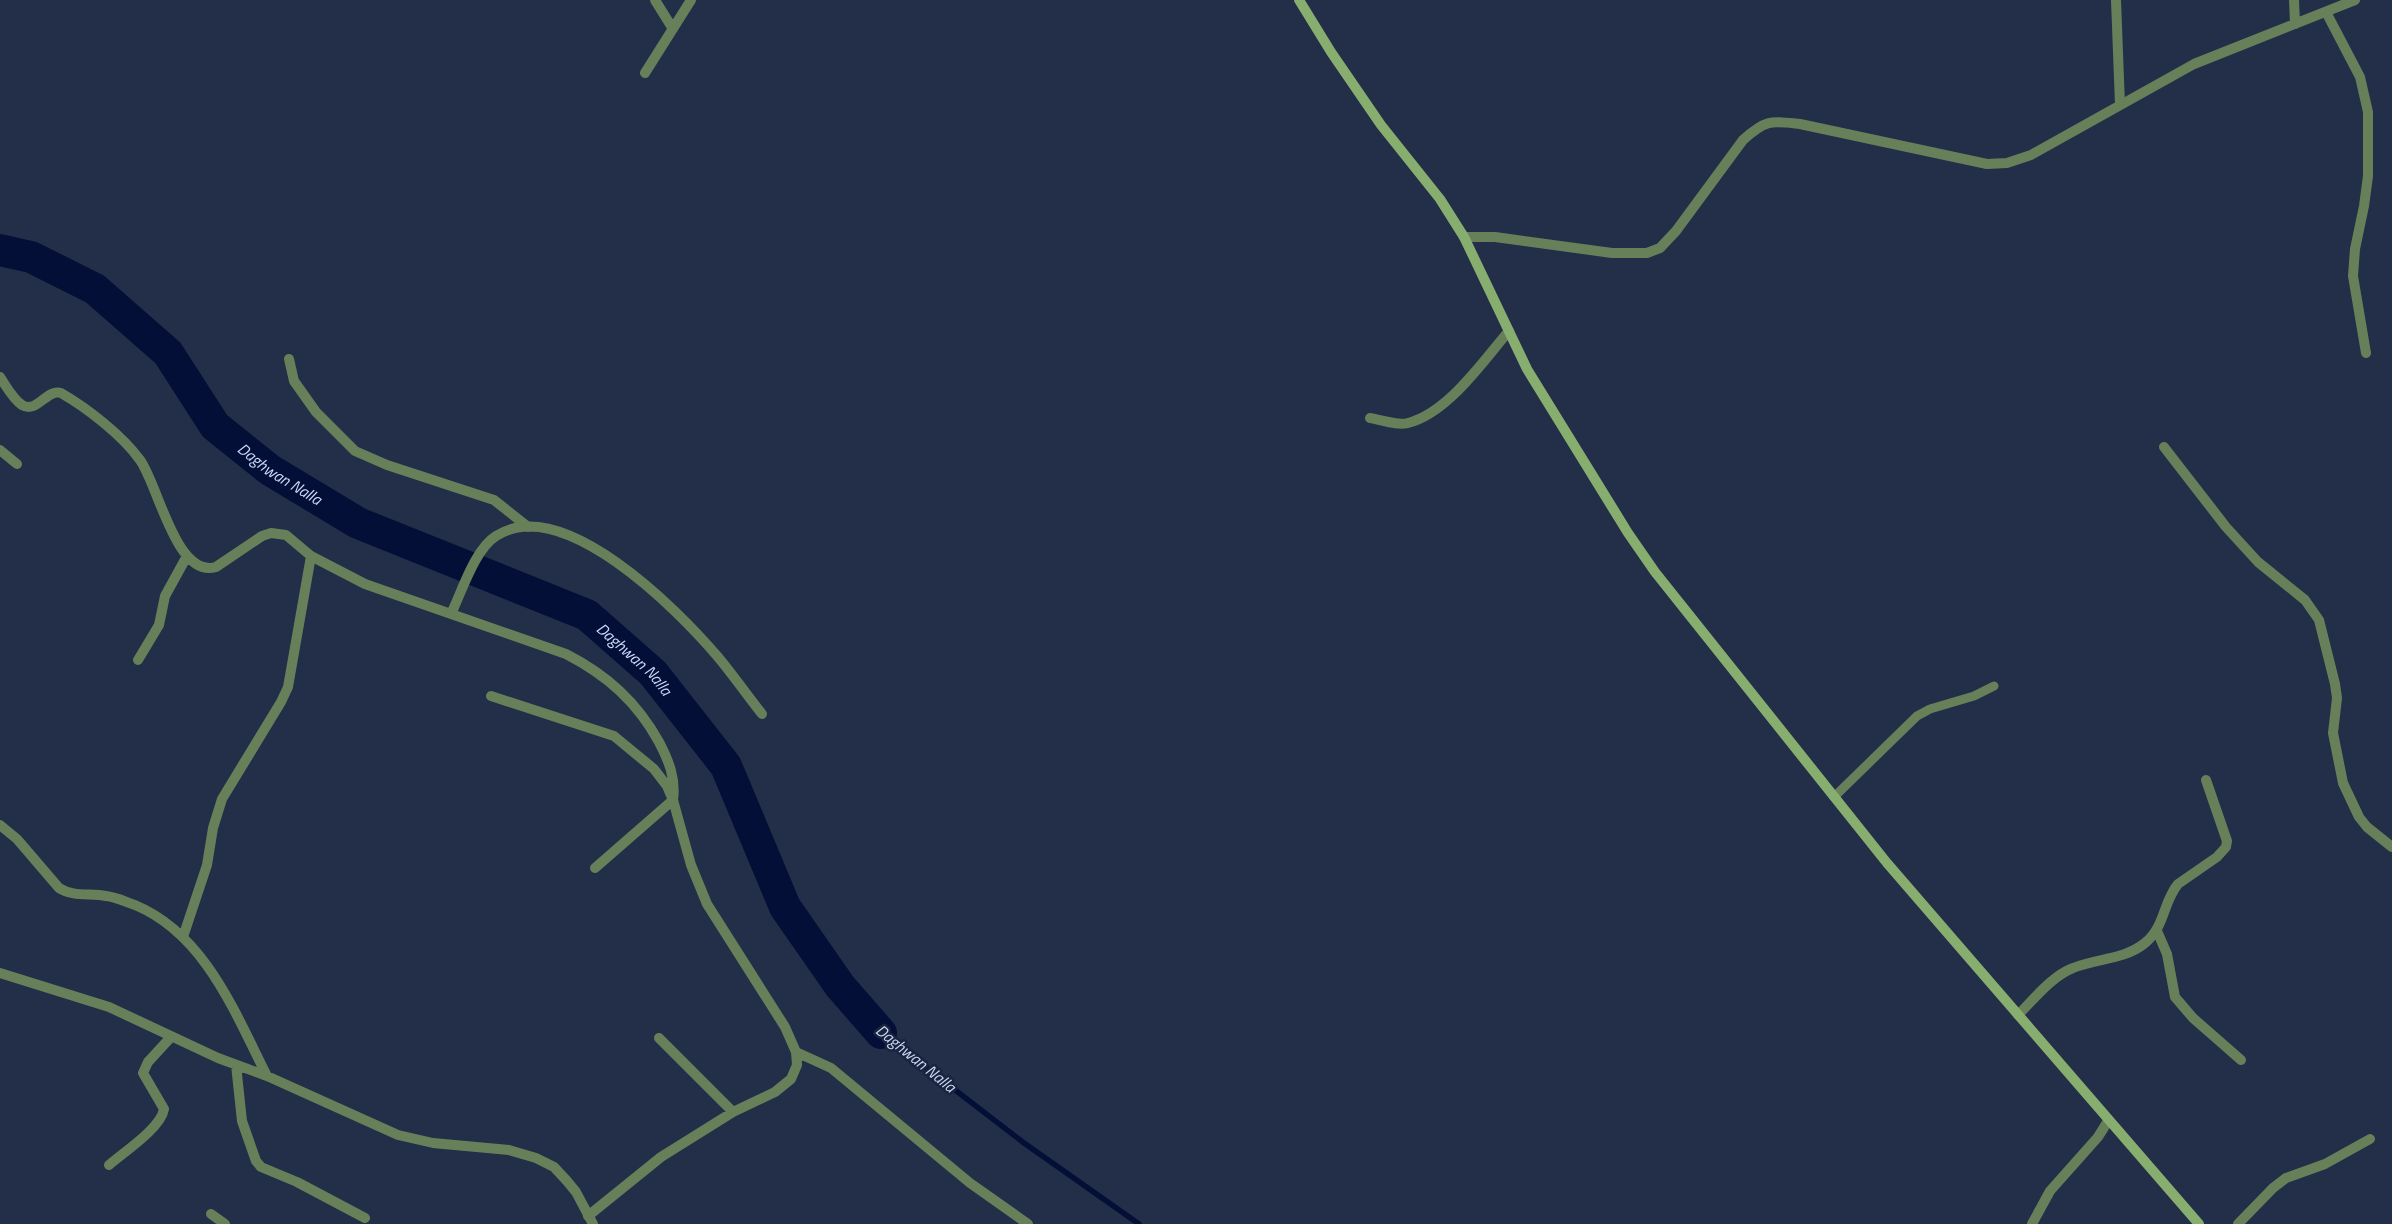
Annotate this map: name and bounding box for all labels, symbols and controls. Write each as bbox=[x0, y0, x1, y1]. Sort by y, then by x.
water label: Daghwan Nalla bbox=[233, 437, 328, 511]
water label: Daghwan Nalla bbox=[591, 617, 679, 701]
water label: Daghwan Nalla bbox=[871, 1018, 962, 1098]

